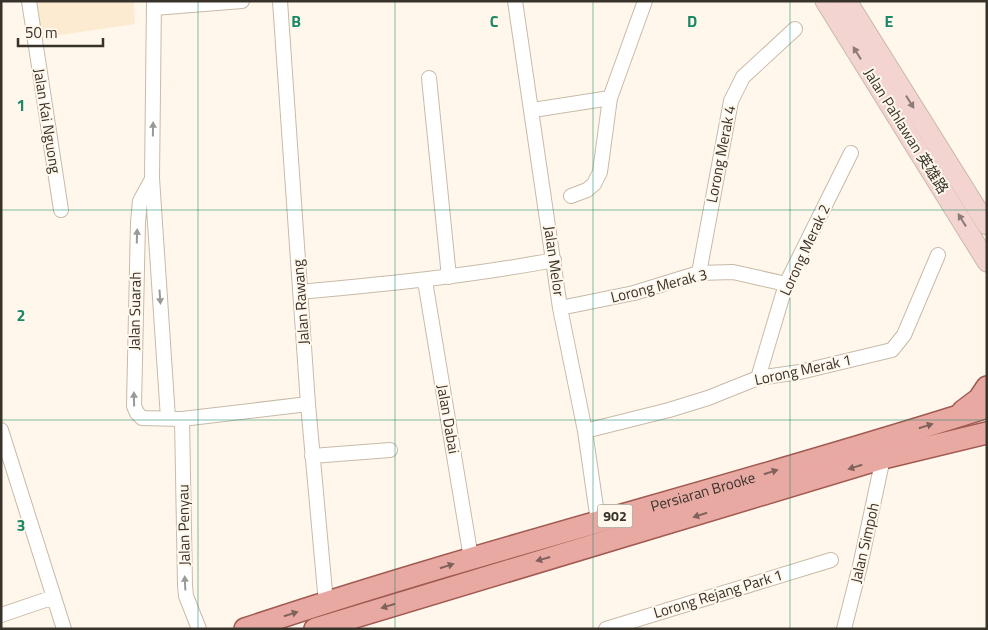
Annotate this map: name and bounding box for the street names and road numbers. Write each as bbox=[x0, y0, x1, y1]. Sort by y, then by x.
street label: Jalan Pahlawan 英雄路 bbox=[858, 63, 955, 198]
street label: Jalan Kai Nguong bbox=[28, 67, 67, 175]
street label: Lorong Merak 4 bbox=[700, 103, 741, 205]
street label: Lorong Merak 2 bbox=[773, 200, 836, 299]
street label: Jalan Melor bbox=[538, 224, 571, 298]
street label: Jalan Rawang bbox=[286, 258, 315, 346]
street label: Lorong Merak 3 bbox=[608, 262, 710, 309]
street label: Jalan Suarah bbox=[122, 272, 147, 350]
street label: Lorong Merak 1 bbox=[752, 348, 854, 391]
street label: Jalan Dabai bbox=[431, 382, 466, 455]
street label: Persiaran Brooke bbox=[648, 466, 758, 517]
street label: Jalan Penyau bbox=[171, 484, 196, 566]
street label: Jalan Simpoh bbox=[844, 500, 885, 585]
road number: 902 bbox=[598, 504, 632, 528]
street label: Lorong Rejang Park 1 bbox=[650, 563, 785, 624]

